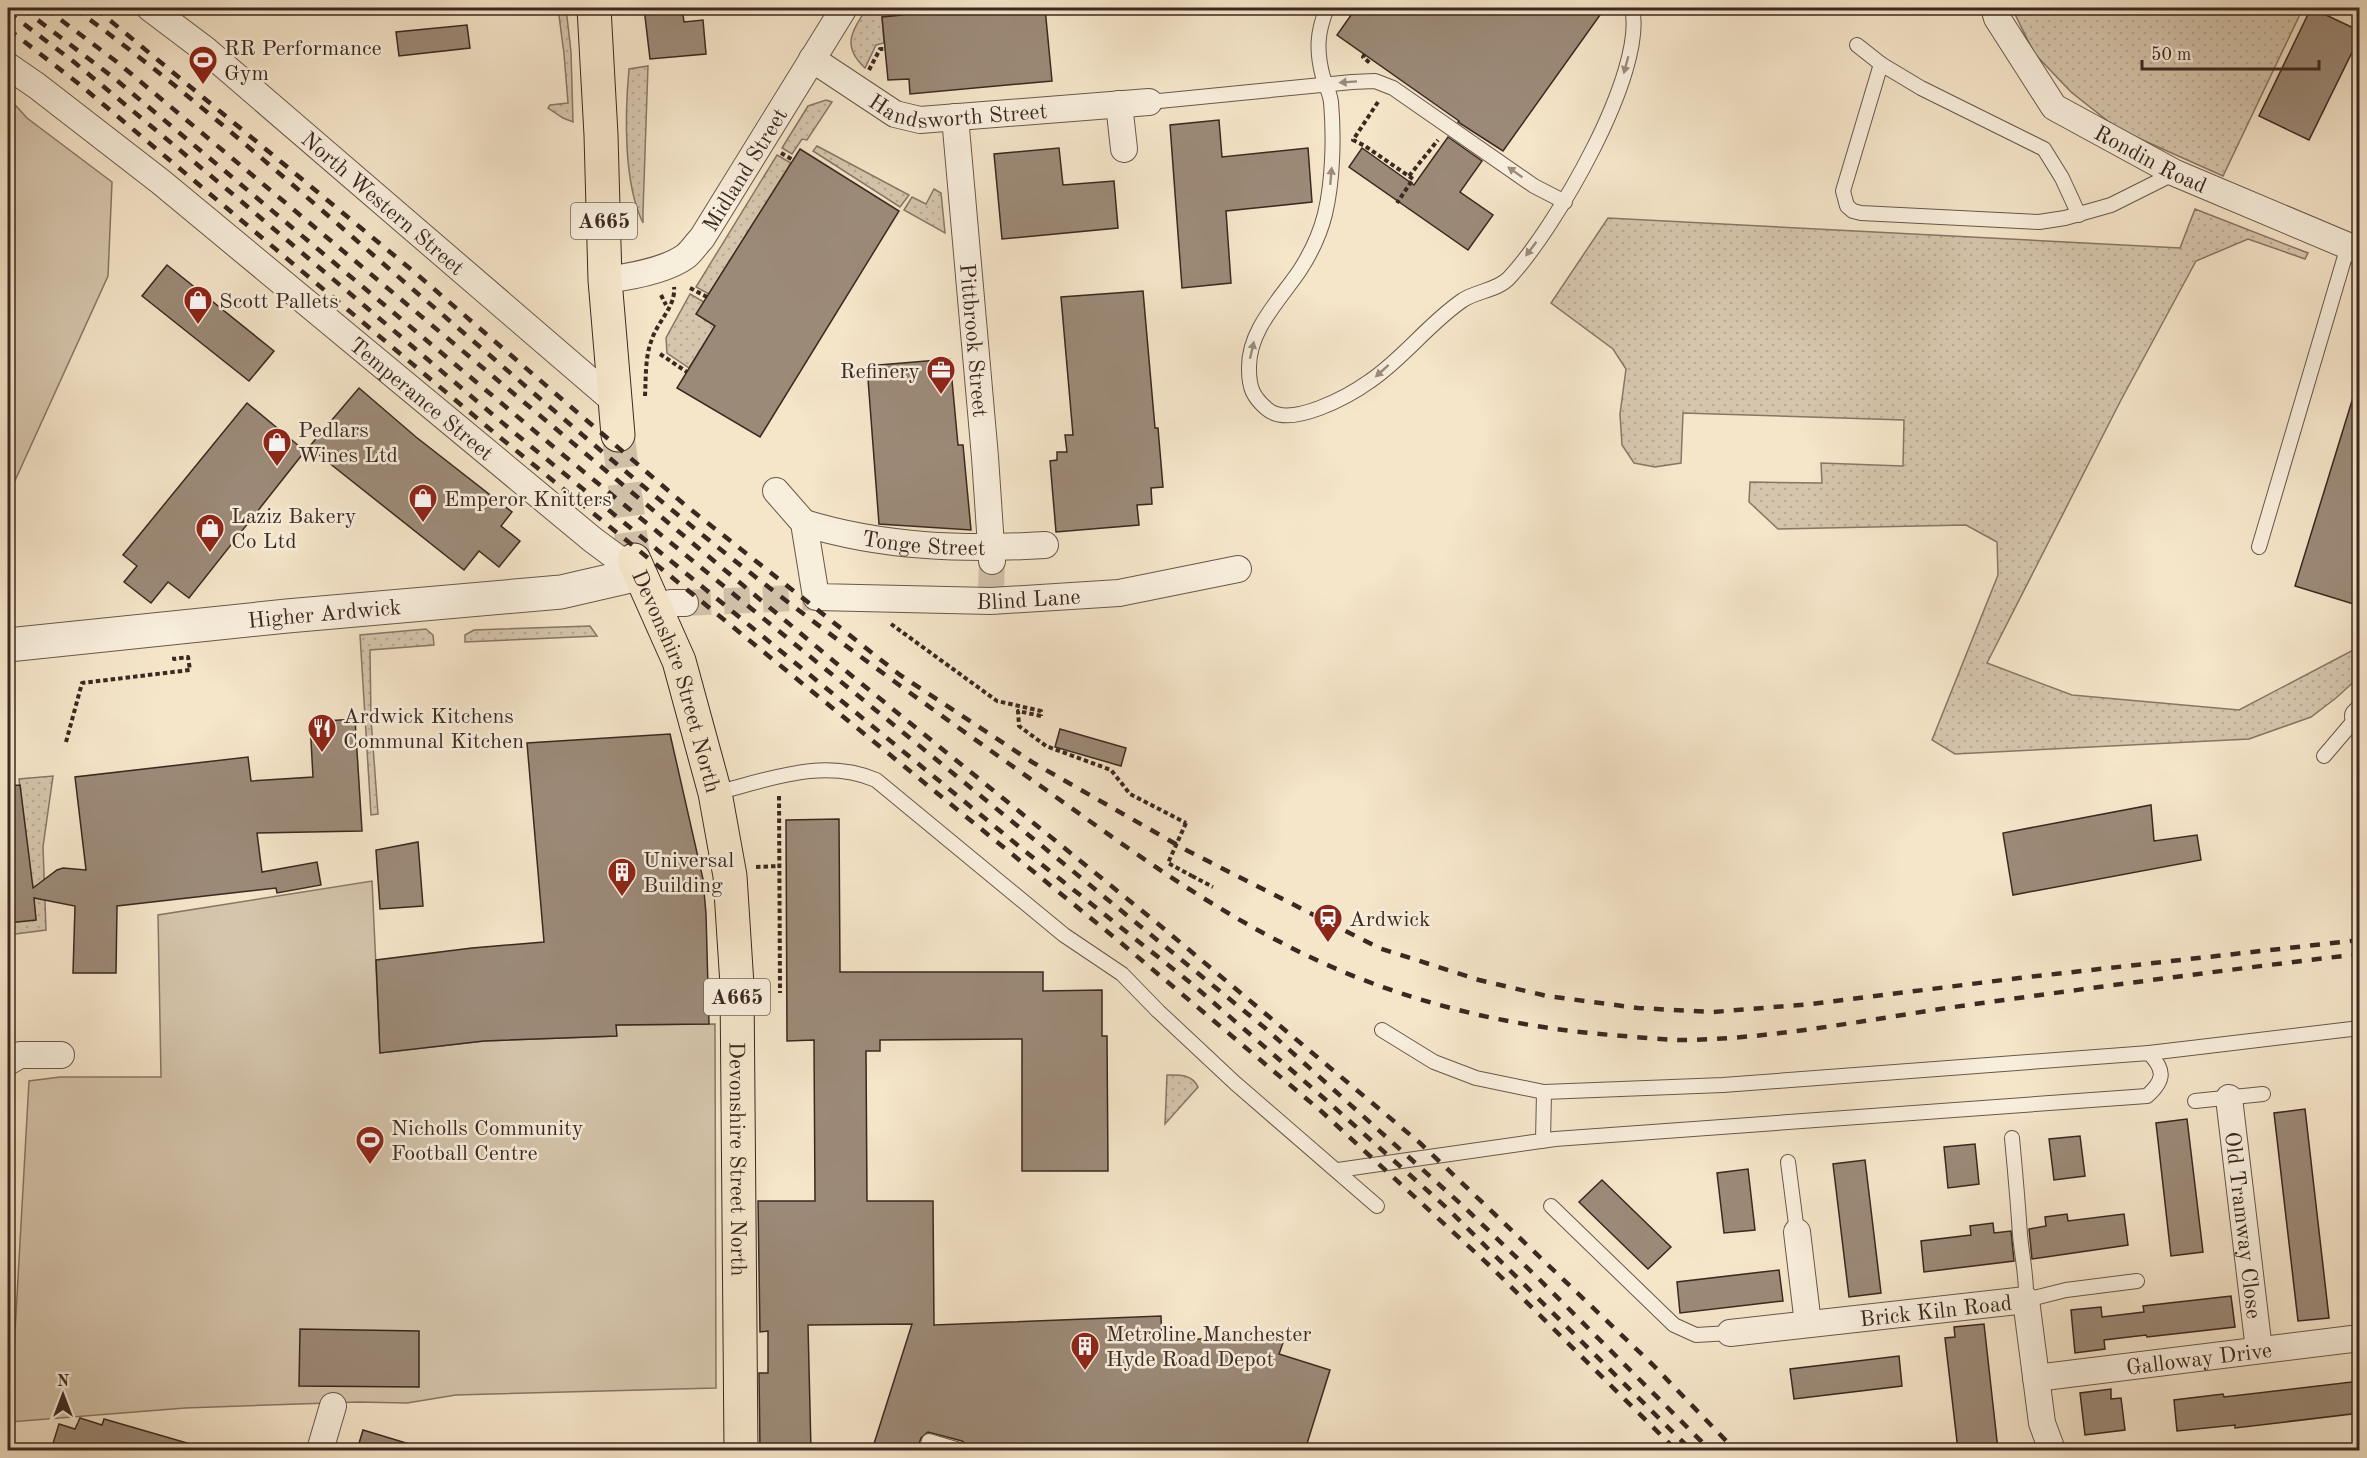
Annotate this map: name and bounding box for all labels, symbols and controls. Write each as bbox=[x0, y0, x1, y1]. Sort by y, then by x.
scale bar bbox=[2142, 33, 2319, 71]
place label: RR Performance Gym bbox=[224, 38, 382, 85]
sports icon: RR Performance Gym bbox=[187, 44, 219, 86]
text: 50 m bbox=[2151, 46, 2191, 64]
one-way arrow bbox=[1621, 55, 1631, 74]
one-way arrow bbox=[1338, 77, 1357, 87]
street label: Handsworth Street bbox=[864, 91, 1048, 133]
street label: Midland Street bbox=[700, 105, 792, 236]
street label: Rondin Road bbox=[2090, 122, 2209, 198]
street label: North Western Street bbox=[296, 128, 468, 280]
one-way arrow bbox=[1326, 166, 1336, 185]
one-way arrow bbox=[1507, 167, 1522, 179]
road number: A665 bbox=[571, 203, 637, 239]
one-way arrow bbox=[1526, 242, 1538, 257]
street label: Pittbrook Street bbox=[955, 262, 990, 418]
shop icon: Scott Pallets bbox=[182, 284, 214, 326]
place label: Scott Pallets bbox=[219, 291, 339, 313]
street label: Temperance Street bbox=[345, 334, 497, 466]
one-way arrow bbox=[1248, 340, 1257, 359]
office icon: Refinery bbox=[925, 354, 957, 396]
place label: Refinery bbox=[840, 361, 920, 383]
one-way arrow bbox=[1375, 364, 1390, 378]
place label: Pedlars Wines Ltd bbox=[298, 420, 398, 467]
shop icon: Pedlars Wines Ltd bbox=[261, 426, 293, 468]
shop icon: Emperor Knitters bbox=[407, 482, 439, 524]
place label: Emperor Knitters bbox=[444, 489, 612, 511]
place label: Laziz Bakery Co Ltd bbox=[231, 506, 357, 553]
shop icon: Laziz Bakery Co Ltd bbox=[194, 512, 226, 554]
street label: Tonge Street bbox=[860, 528, 986, 560]
street label: Devonshire Street North bbox=[627, 567, 723, 795]
street label: Blind Lane bbox=[976, 586, 1081, 614]
street label: Higher Ardwick bbox=[247, 597, 402, 633]
place label: Ardwick Kitchens Communal Kitchen bbox=[343, 706, 524, 753]
restaurant icon: Ardwick Kitchens Communal Kitchen bbox=[306, 712, 338, 754]
place label: Universal Building bbox=[643, 850, 734, 897]
building icon: Universal Building bbox=[606, 856, 638, 898]
station icon: Ardwick bbox=[1312, 902, 1344, 944]
place label: Ardwick bbox=[1349, 909, 1430, 931]
road number: A665 bbox=[704, 979, 770, 1015]
street label: Devonshire Street North bbox=[724, 1042, 749, 1276]
place label: Nicholls Community Football Centre bbox=[391, 1118, 584, 1165]
sports icon: Nicholls Community Football Centre bbox=[354, 1124, 386, 1166]
street label: Old Tramway Close bbox=[2220, 1131, 2264, 1320]
street label: Brick Kiln Road bbox=[1859, 1293, 2013, 1331]
place label: Metroline Manchester Hyde Road Depot bbox=[1106, 1324, 1311, 1371]
building icon: Metroline Manchester Hyde Road Depot bbox=[1069, 1330, 1101, 1372]
street label: Galloway Drive bbox=[2125, 1340, 2273, 1380]
north arrow bbox=[33, 1365, 93, 1425]
text: N bbox=[57, 1374, 70, 1390]

